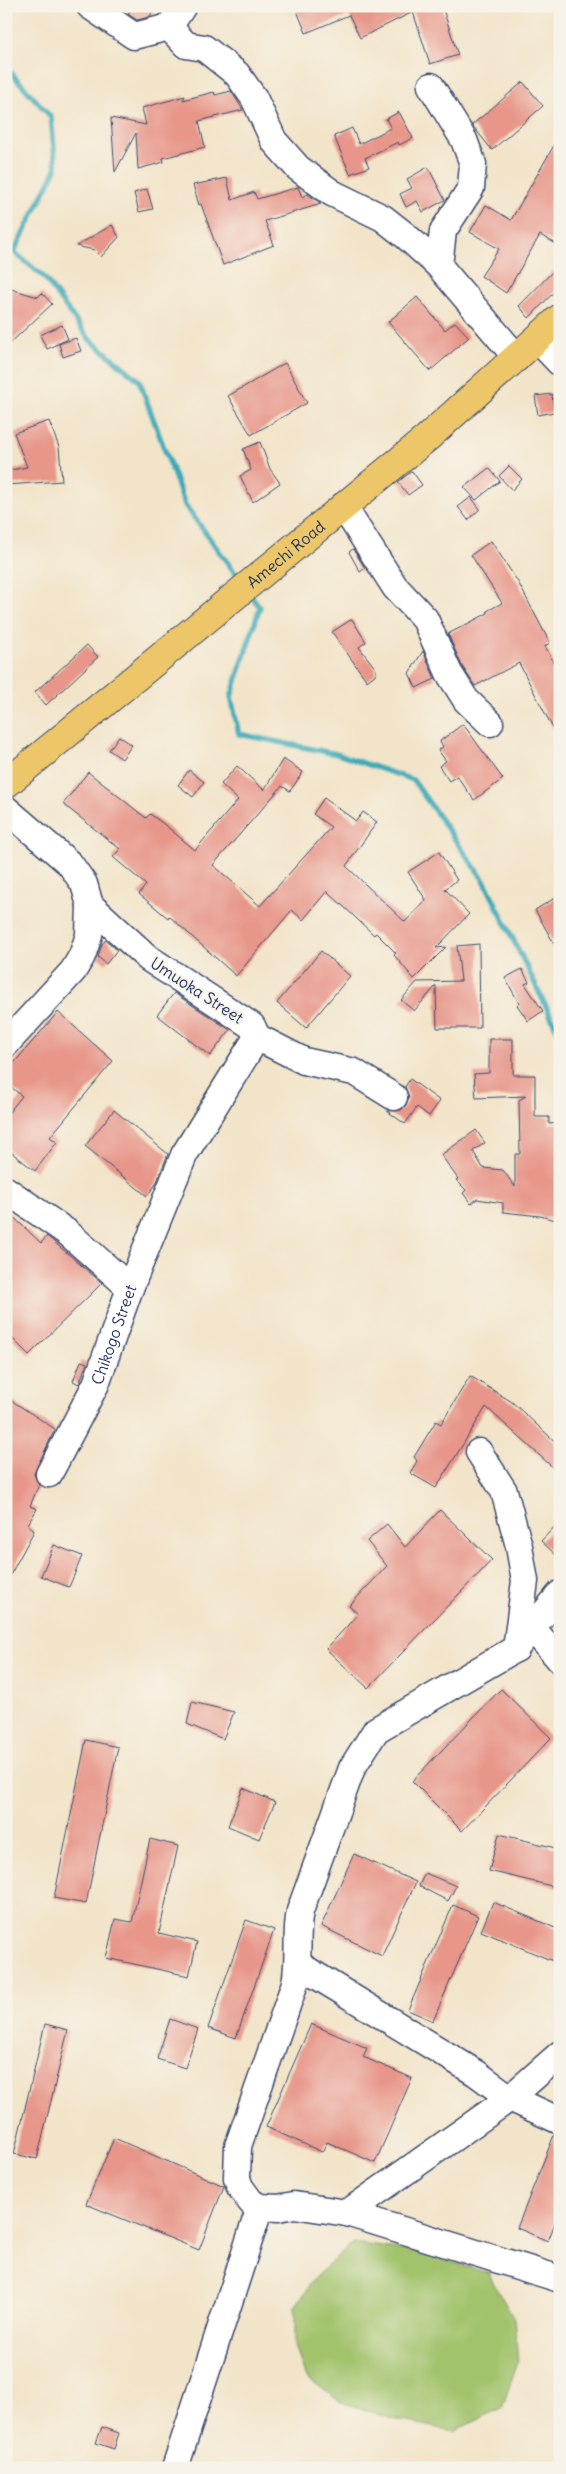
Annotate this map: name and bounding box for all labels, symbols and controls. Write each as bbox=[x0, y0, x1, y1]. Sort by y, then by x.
street label: Amechi Road bbox=[243, 516, 329, 592]
street label: Umuoka Street bbox=[147, 953, 248, 1028]
street label: Chikogo Street bbox=[87, 1281, 141, 1387]

